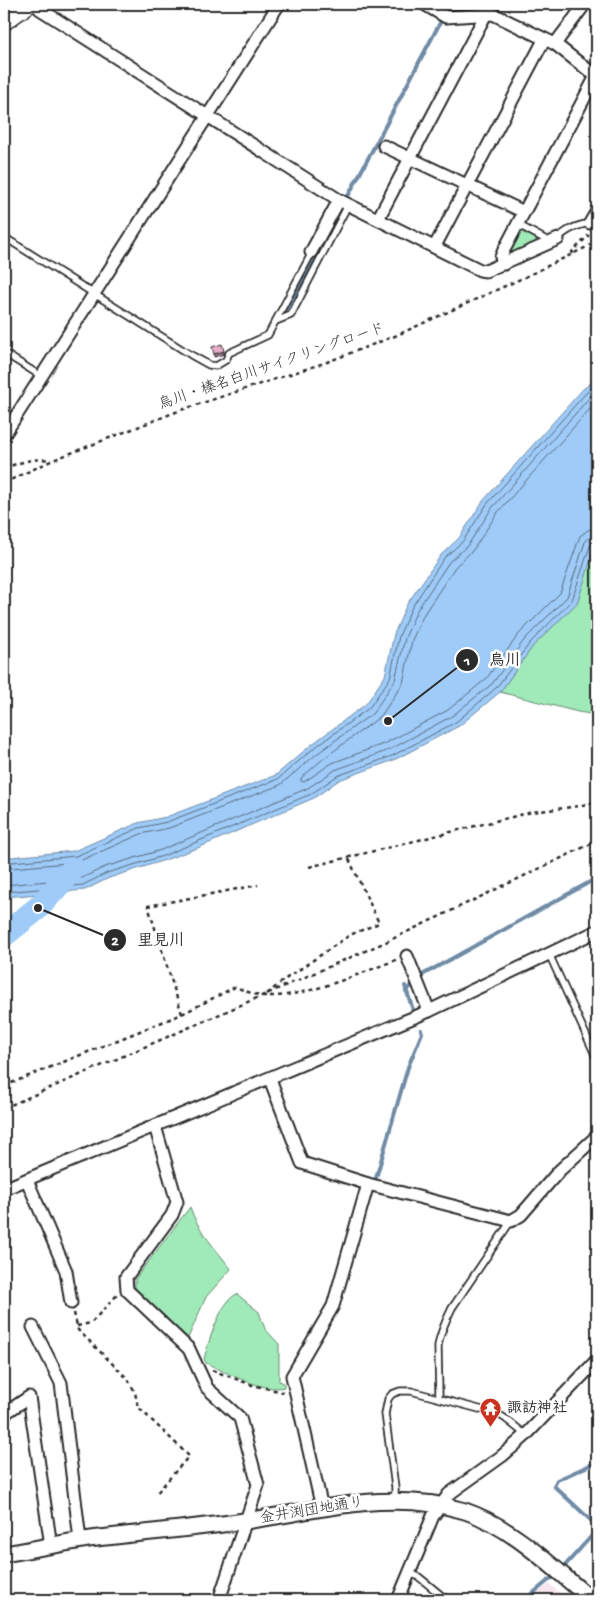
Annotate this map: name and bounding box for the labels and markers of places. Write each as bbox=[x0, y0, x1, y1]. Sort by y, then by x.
callout: 烏川 bbox=[454, 644, 531, 675]
callout: 里見川 bbox=[102, 924, 195, 955]
temple icon: 諏訪神社 bbox=[479, 1397, 503, 1428]
place label: 諏訪神社 bbox=[507, 1399, 567, 1418]

